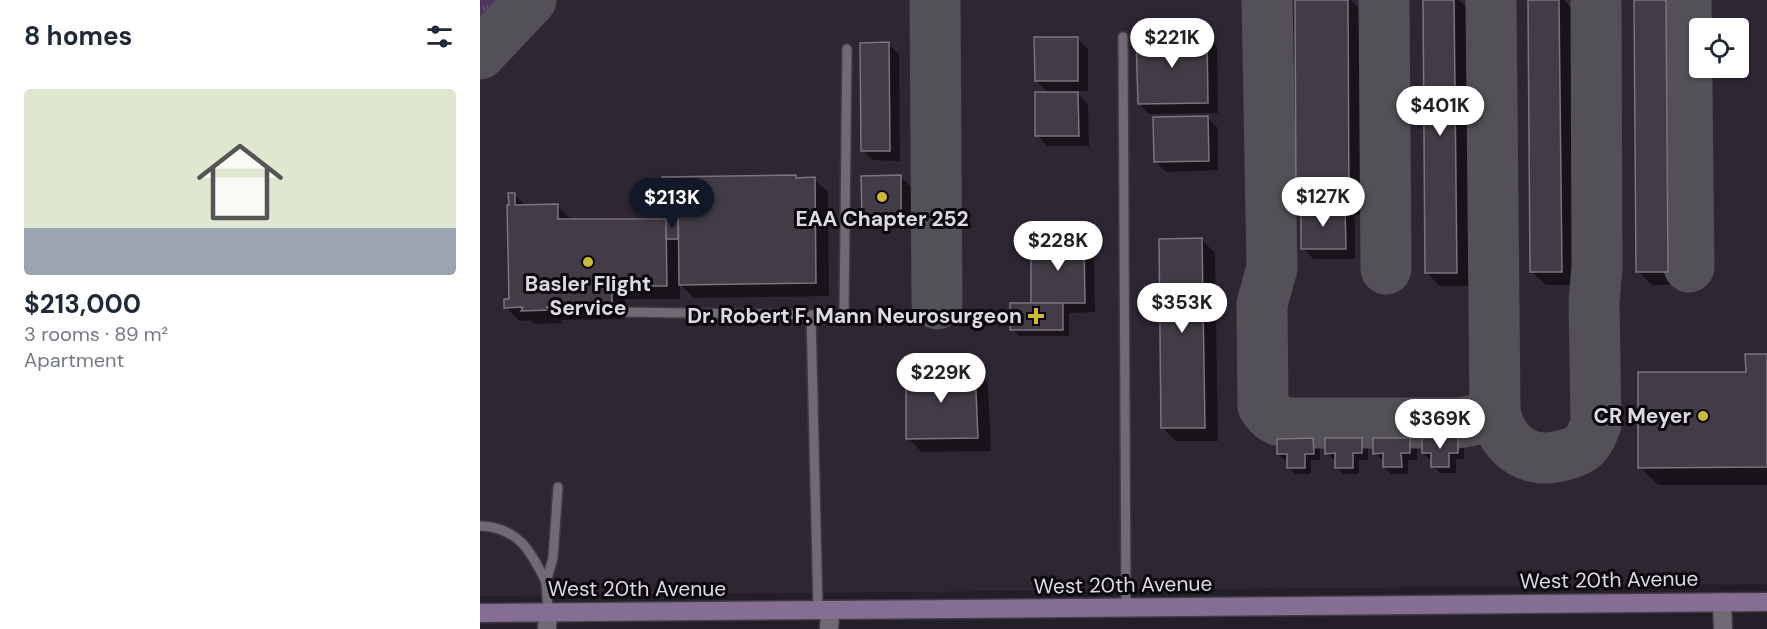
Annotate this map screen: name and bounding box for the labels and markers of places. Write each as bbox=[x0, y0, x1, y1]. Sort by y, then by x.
pin: $221K bbox=[1130, 18, 1214, 69]
pin: $401K bbox=[1398, 86, 1482, 137]
pin: $127K bbox=[1281, 177, 1365, 228]
pin: $213K bbox=[630, 178, 714, 229]
marker: EAA Chapter 252 bbox=[875, 190, 889, 204]
place label: EAA Chapter 252 bbox=[795, 205, 969, 233]
pin: $228K bbox=[1016, 221, 1100, 272]
marker: Basler Flight Service bbox=[581, 255, 595, 269]
place label: Basler Flight Service bbox=[525, 270, 651, 322]
pin: $353K bbox=[1140, 283, 1224, 334]
place label: Dr. Robert F. Mann Neurosurgeon bbox=[687, 302, 1022, 330]
marker: Dr. Robert F. Mann Neurosurgeon bbox=[1027, 307, 1045, 325]
pin: $229K bbox=[899, 353, 983, 404]
pin: $369K bbox=[1398, 399, 1482, 450]
place label: CR Meyer bbox=[1594, 402, 1691, 430]
marker: CR Meyer bbox=[1696, 409, 1710, 423]

